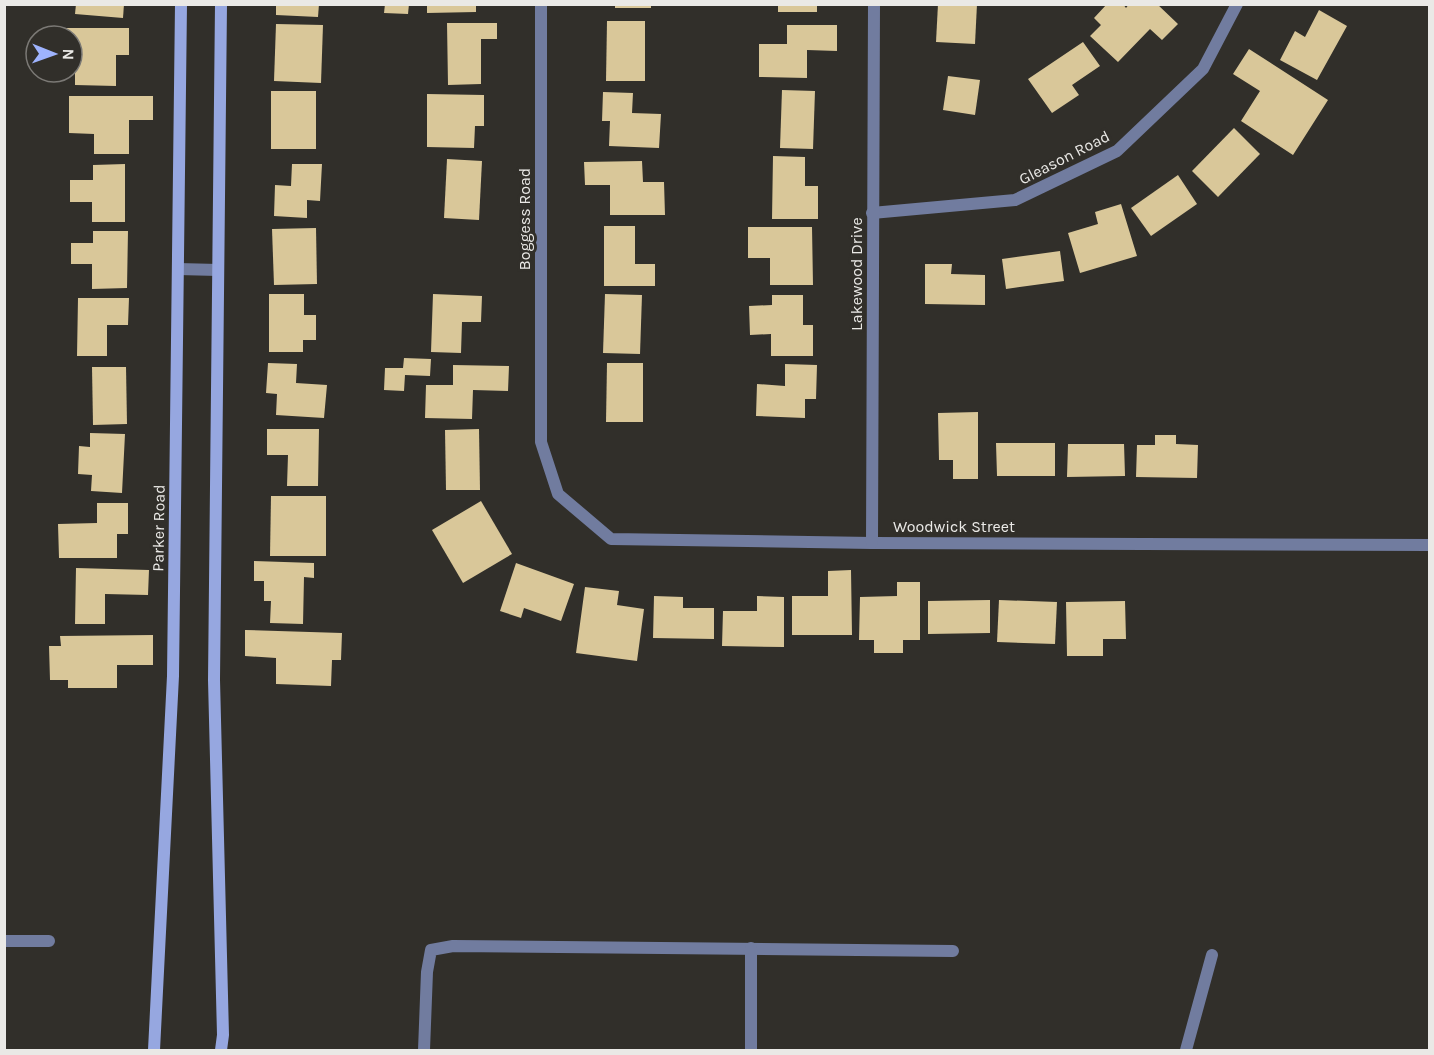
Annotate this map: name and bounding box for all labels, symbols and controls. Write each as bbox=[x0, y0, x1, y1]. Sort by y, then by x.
north arrow bbox=[24, 24, 84, 84]
text: N bbox=[59, 48, 78, 60]
street label: Gleason Road bbox=[1016, 126, 1113, 188]
street label: Boggess Road bbox=[515, 168, 534, 270]
street label: Lakewood Drive bbox=[847, 217, 866, 331]
street label: Parker Road bbox=[148, 484, 169, 572]
street label: Woodwick Street bbox=[893, 517, 1015, 536]

